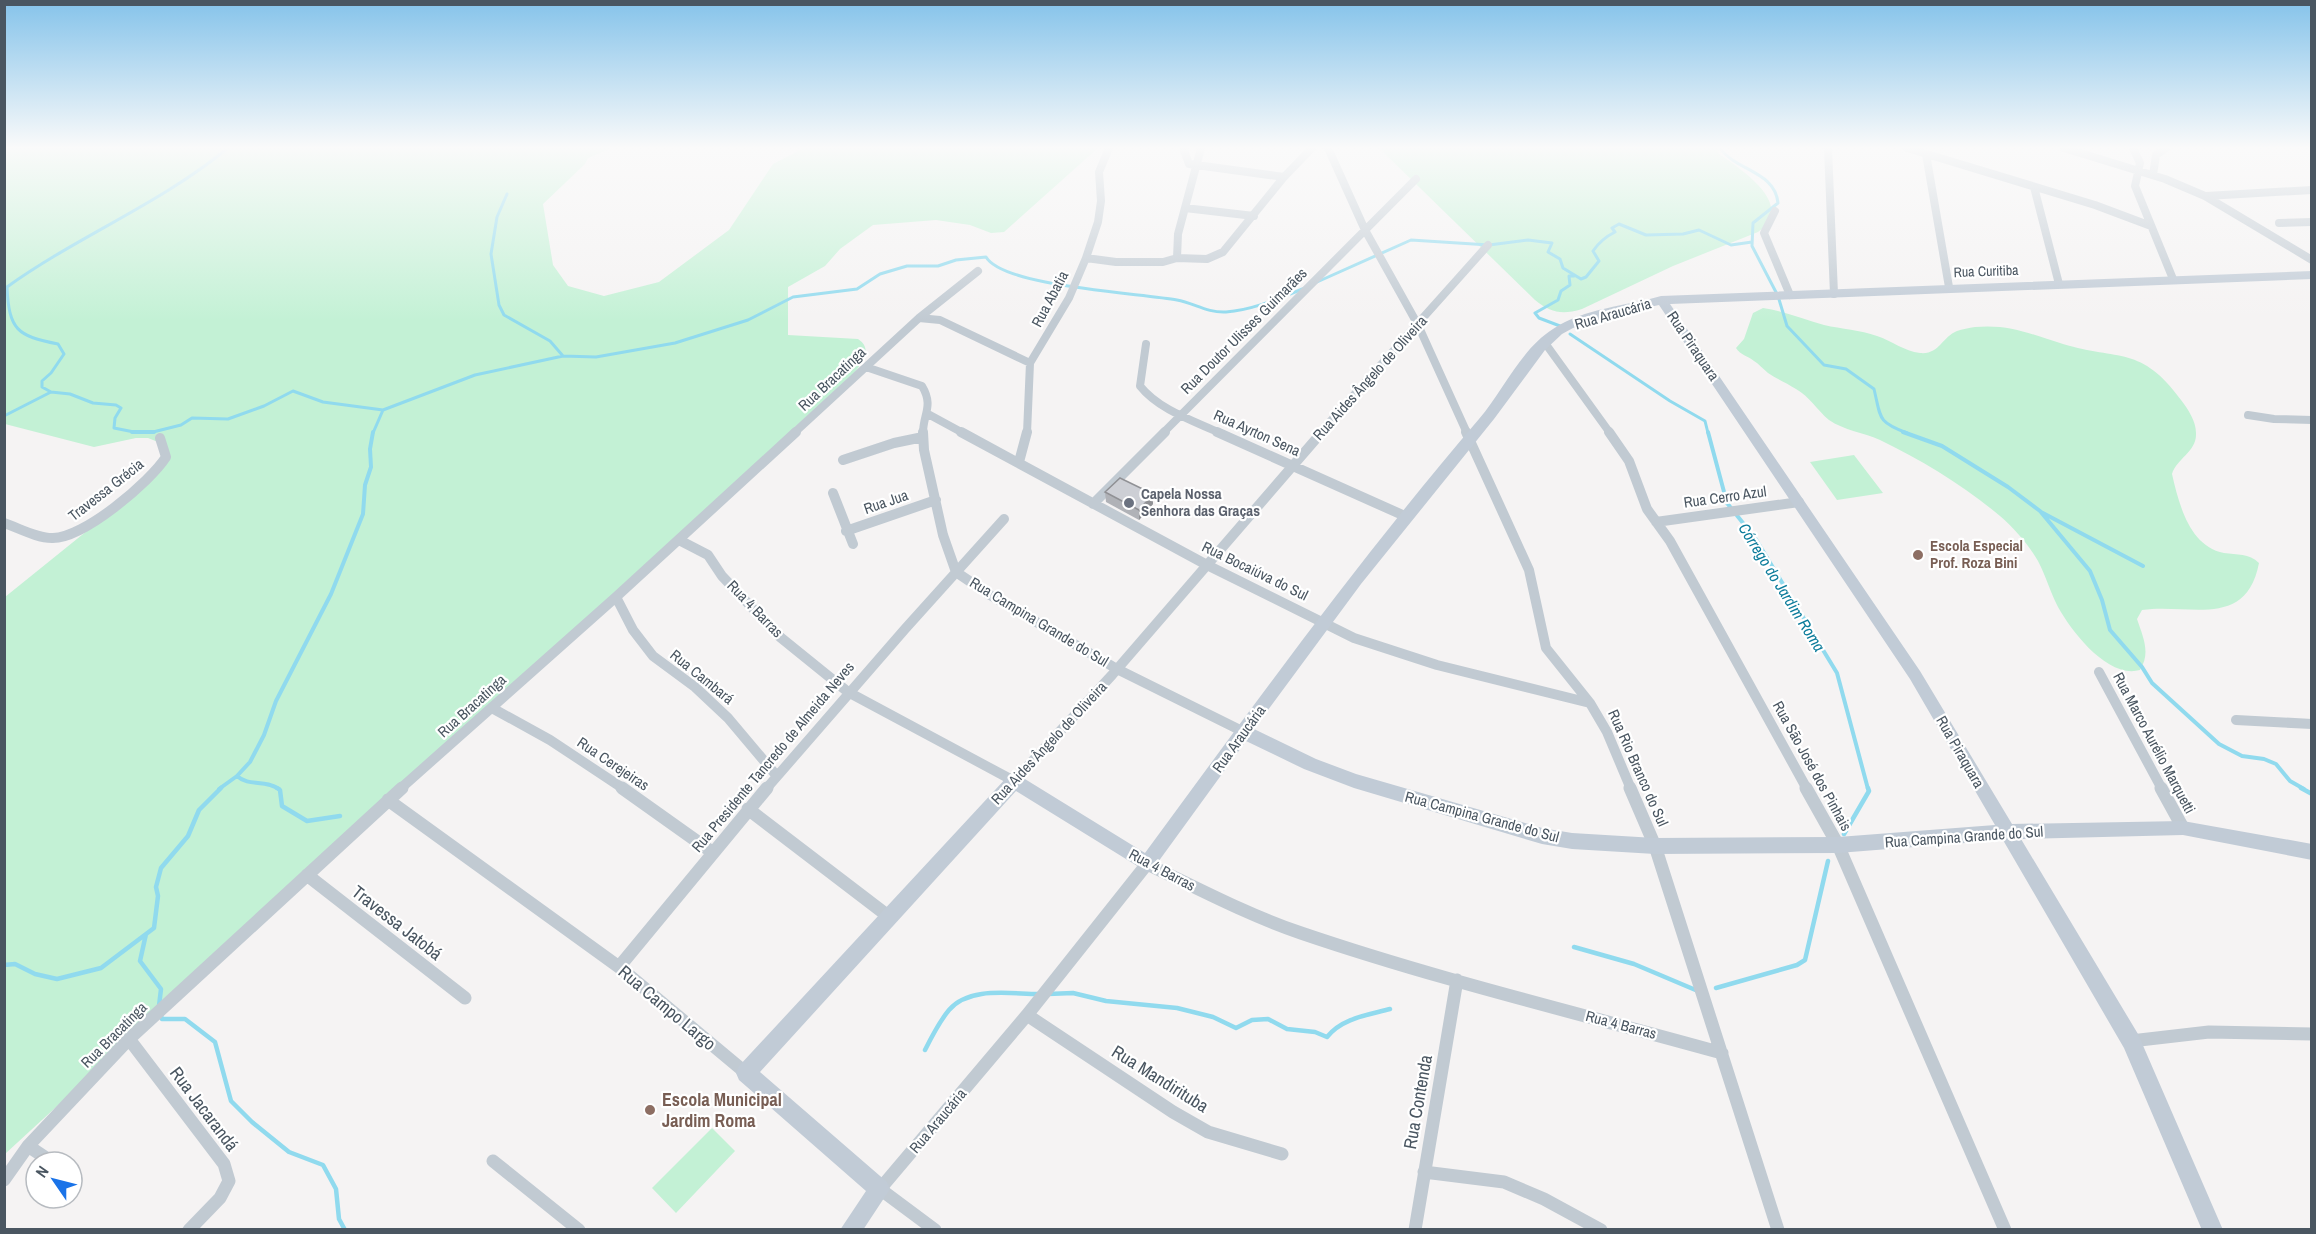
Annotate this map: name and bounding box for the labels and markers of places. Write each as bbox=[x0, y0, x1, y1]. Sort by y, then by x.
place label: Capela Nossa Senhora das Graças bbox=[1141, 483, 1260, 521]
marker: Capela Nossa Senhora das Graças bbox=[1122, 496, 1136, 510]
place label: Escola Especial Prof. Roza Bini bbox=[1930, 535, 2023, 573]
marker: Escola Especial Prof. Roza Bini bbox=[1911, 548, 1925, 562]
place label: Escola Municipal Jardim Roma bbox=[662, 1087, 782, 1133]
marker: Escola Municipal Jardim Roma bbox=[643, 1103, 657, 1117]

